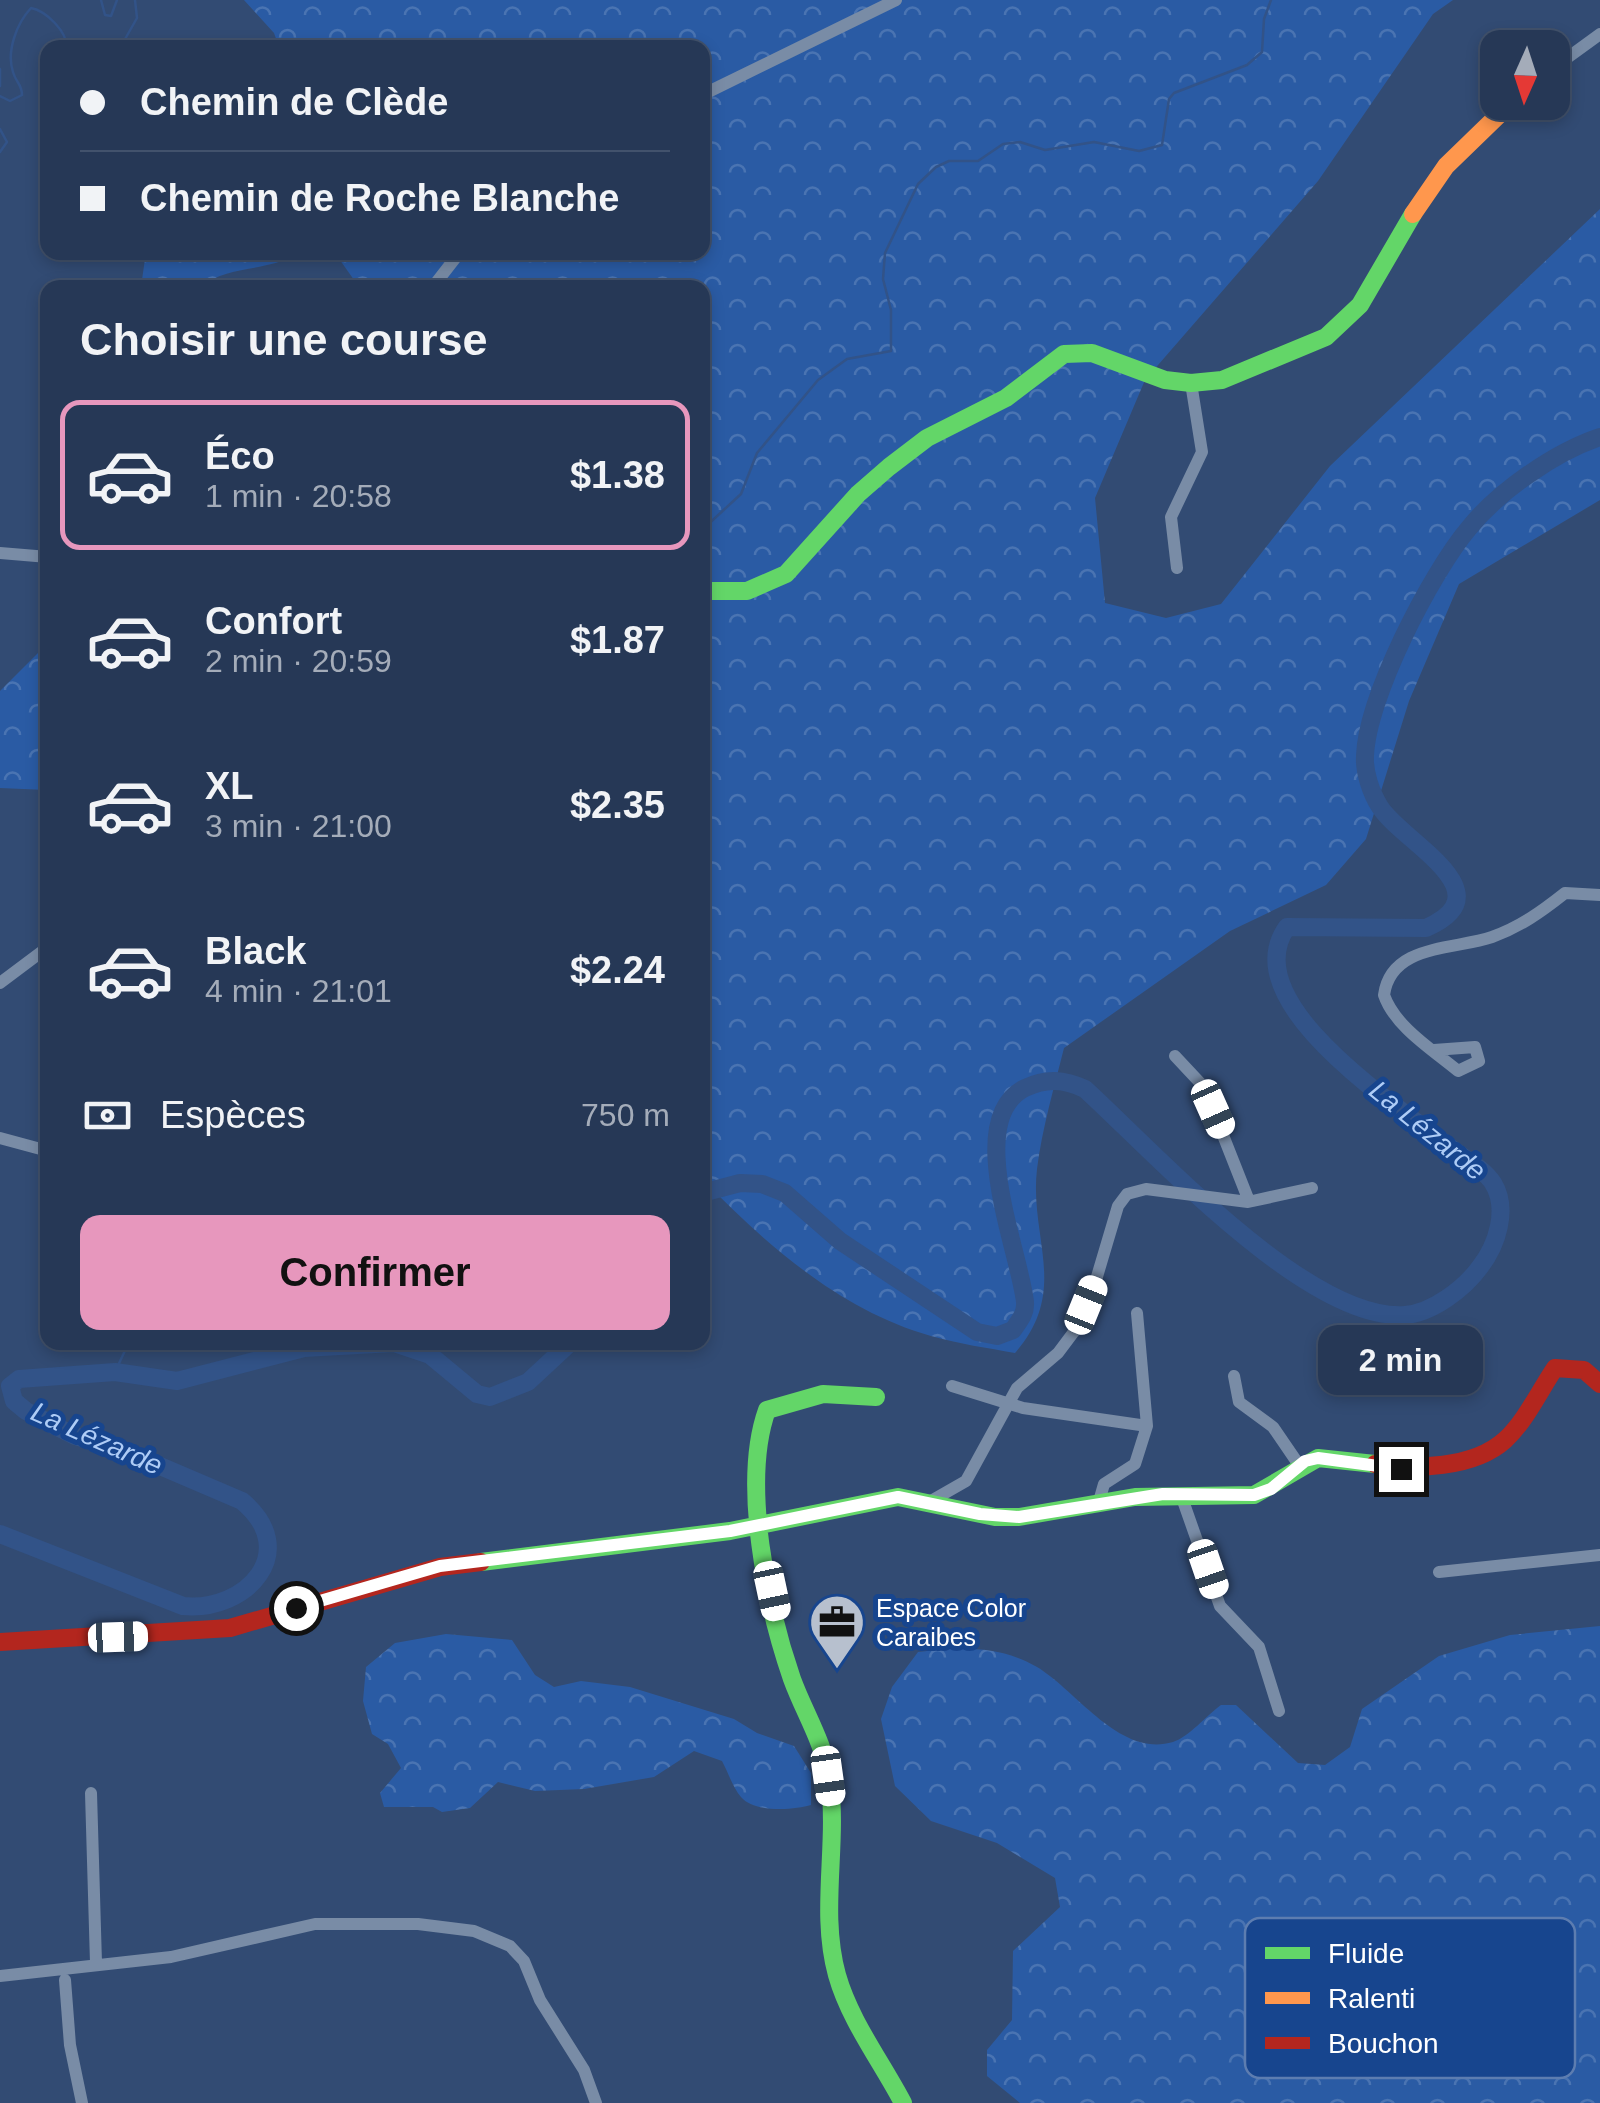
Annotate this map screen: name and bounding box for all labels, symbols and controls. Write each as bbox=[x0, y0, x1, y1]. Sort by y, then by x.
north arrow bbox=[1480, 30, 1570, 120]
map controls bbox=[1480, 30, 1570, 120]
text: Chemin de Clède bbox=[140, 81, 448, 123]
text: Chemin de Roche Blanche bbox=[140, 177, 619, 219]
text: Choisir une course bbox=[80, 314, 488, 365]
icon: car bbox=[85, 430, 175, 520]
text: Éco bbox=[205, 435, 275, 477]
text: $1.38 bbox=[570, 454, 665, 496]
text: 1 min · 20:58 bbox=[205, 478, 392, 514]
icon: car bbox=[85, 595, 175, 685]
text: Confort bbox=[205, 600, 342, 642]
text: $1.87 bbox=[570, 619, 665, 661]
text: 2 min · 20:59 bbox=[205, 643, 392, 679]
icon: car bbox=[85, 760, 175, 850]
text: XL bbox=[205, 765, 254, 807]
text: $2.35 bbox=[570, 784, 665, 826]
text: 3 min · 21:00 bbox=[205, 808, 392, 844]
icon: car bbox=[85, 925, 175, 1015]
text: Black bbox=[205, 930, 306, 972]
text: $2.24 bbox=[570, 949, 665, 991]
text: 4 min · 21:01 bbox=[205, 973, 392, 1009]
water label: La Lézarde bbox=[1363, 1074, 1492, 1187]
car bbox=[1187, 1075, 1239, 1143]
icon: cash bbox=[80, 1088, 135, 1143]
text: Espèces bbox=[160, 1094, 306, 1136]
text: 750 m bbox=[581, 1097, 670, 1133]
button: Confirmer bbox=[80, 1215, 670, 1330]
car bbox=[1061, 1272, 1111, 1338]
callout: 2 min bbox=[1318, 1324, 1484, 1394]
text: 2 min bbox=[1359, 1342, 1442, 1378]
water label: La Lézarde bbox=[26, 1396, 167, 1481]
route end bbox=[1379, 1447, 1424, 1492]
car bbox=[1184, 1536, 1232, 1602]
car bbox=[751, 1559, 793, 1623]
route start bbox=[274, 1586, 319, 1631]
office icon: Espace Color Caraibes bbox=[807, 1592, 867, 1671]
place label: Espace Color Caraibes bbox=[876, 1594, 1026, 1651]
car bbox=[87, 1621, 149, 1653]
car bbox=[809, 1744, 847, 1808]
legend bbox=[1245, 1918, 1575, 2078]
text: Fluide bbox=[1328, 1938, 1404, 1969]
text: Ralenti bbox=[1328, 1983, 1415, 2014]
text: Bouchon bbox=[1328, 2028, 1439, 2059]

